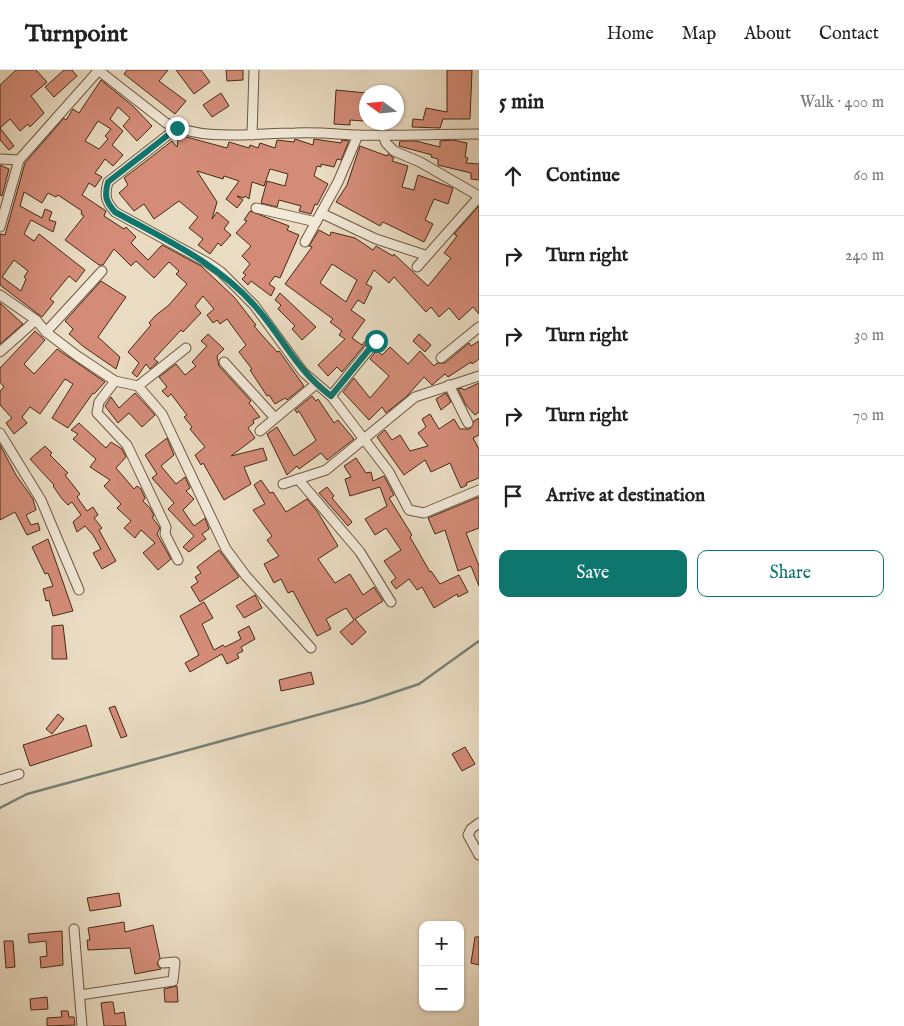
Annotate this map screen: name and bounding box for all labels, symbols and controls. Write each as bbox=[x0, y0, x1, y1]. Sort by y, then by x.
text: Turnpoint bbox=[25, 19, 128, 50]
text: Home bbox=[607, 23, 654, 46]
text: Map bbox=[682, 23, 716, 46]
text: About bbox=[744, 23, 791, 46]
text: Contact bbox=[819, 23, 879, 46]
north arrow bbox=[359, 85, 404, 130]
text: 5 min bbox=[499, 89, 544, 116]
text: Walk · 400 m bbox=[800, 93, 884, 113]
route end bbox=[166, 117, 189, 140]
icon: ahead bbox=[499, 162, 527, 190]
text: Continue bbox=[546, 164, 620, 188]
text: 60 m bbox=[854, 166, 884, 186]
icon: right bbox=[499, 242, 527, 270]
text: Turn right bbox=[546, 244, 628, 268]
text: 240 m bbox=[845, 246, 884, 266]
icon: right bbox=[499, 322, 527, 350]
text: Turn right bbox=[546, 324, 628, 348]
text: 30 m bbox=[854, 326, 884, 346]
route start bbox=[365, 330, 388, 353]
icon: right bbox=[499, 402, 527, 430]
text: Turn right bbox=[546, 404, 628, 428]
text: 70 m bbox=[853, 406, 884, 426]
icon: arrive bbox=[499, 482, 527, 510]
text: Arrive at destination bbox=[546, 484, 705, 508]
button: Save bbox=[499, 550, 687, 597]
button: Share bbox=[697, 550, 884, 597]
map controls bbox=[419, 921, 464, 1011]
button: + bbox=[419, 921, 464, 966]
button: − bbox=[419, 966, 464, 1011]

